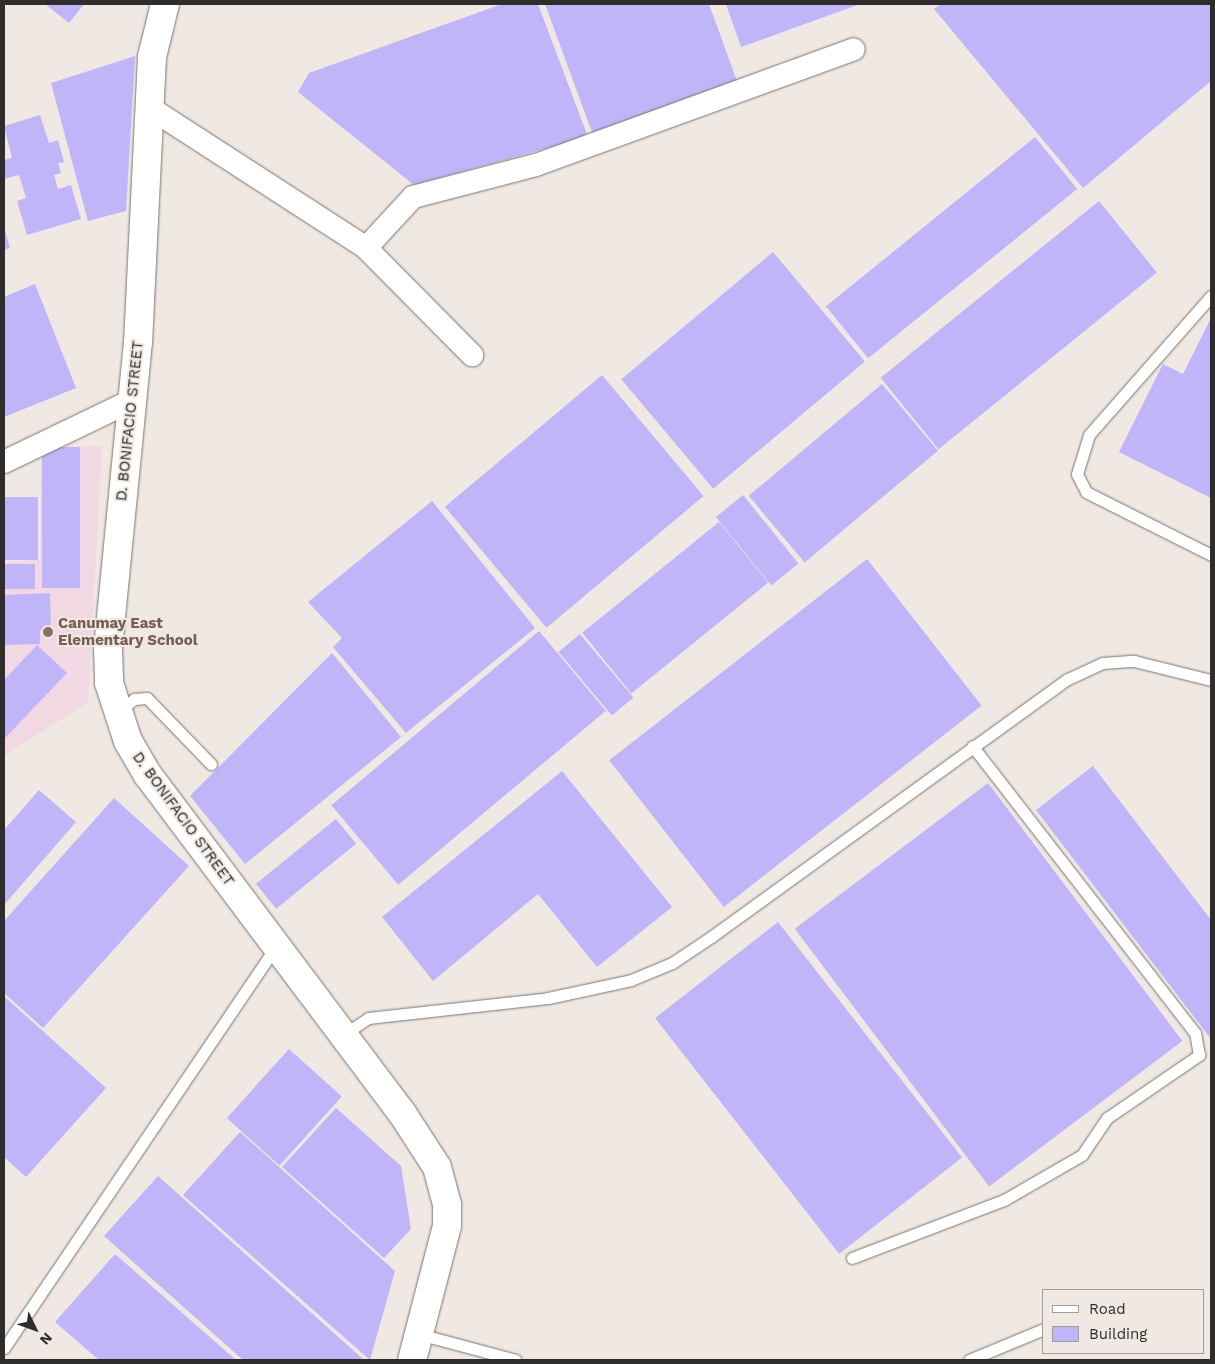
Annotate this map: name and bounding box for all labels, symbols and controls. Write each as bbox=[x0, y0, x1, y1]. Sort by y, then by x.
street label: D. BONIFACIO STREET bbox=[113, 340, 147, 502]
place label: Canumay East Elementary School bbox=[58, 614, 198, 649]
marker: Canumay East Elementary School bbox=[42, 626, 54, 638]
street label: D. BONIFACIO STREET bbox=[128, 749, 238, 889]
legend bbox=[1042, 1289, 1205, 1354]
text: Road bbox=[1089, 1300, 1126, 1318]
north arrow bbox=[10, 1304, 60, 1354]
text: Building bbox=[1089, 1325, 1147, 1343]
text: N bbox=[37, 1330, 56, 1348]

